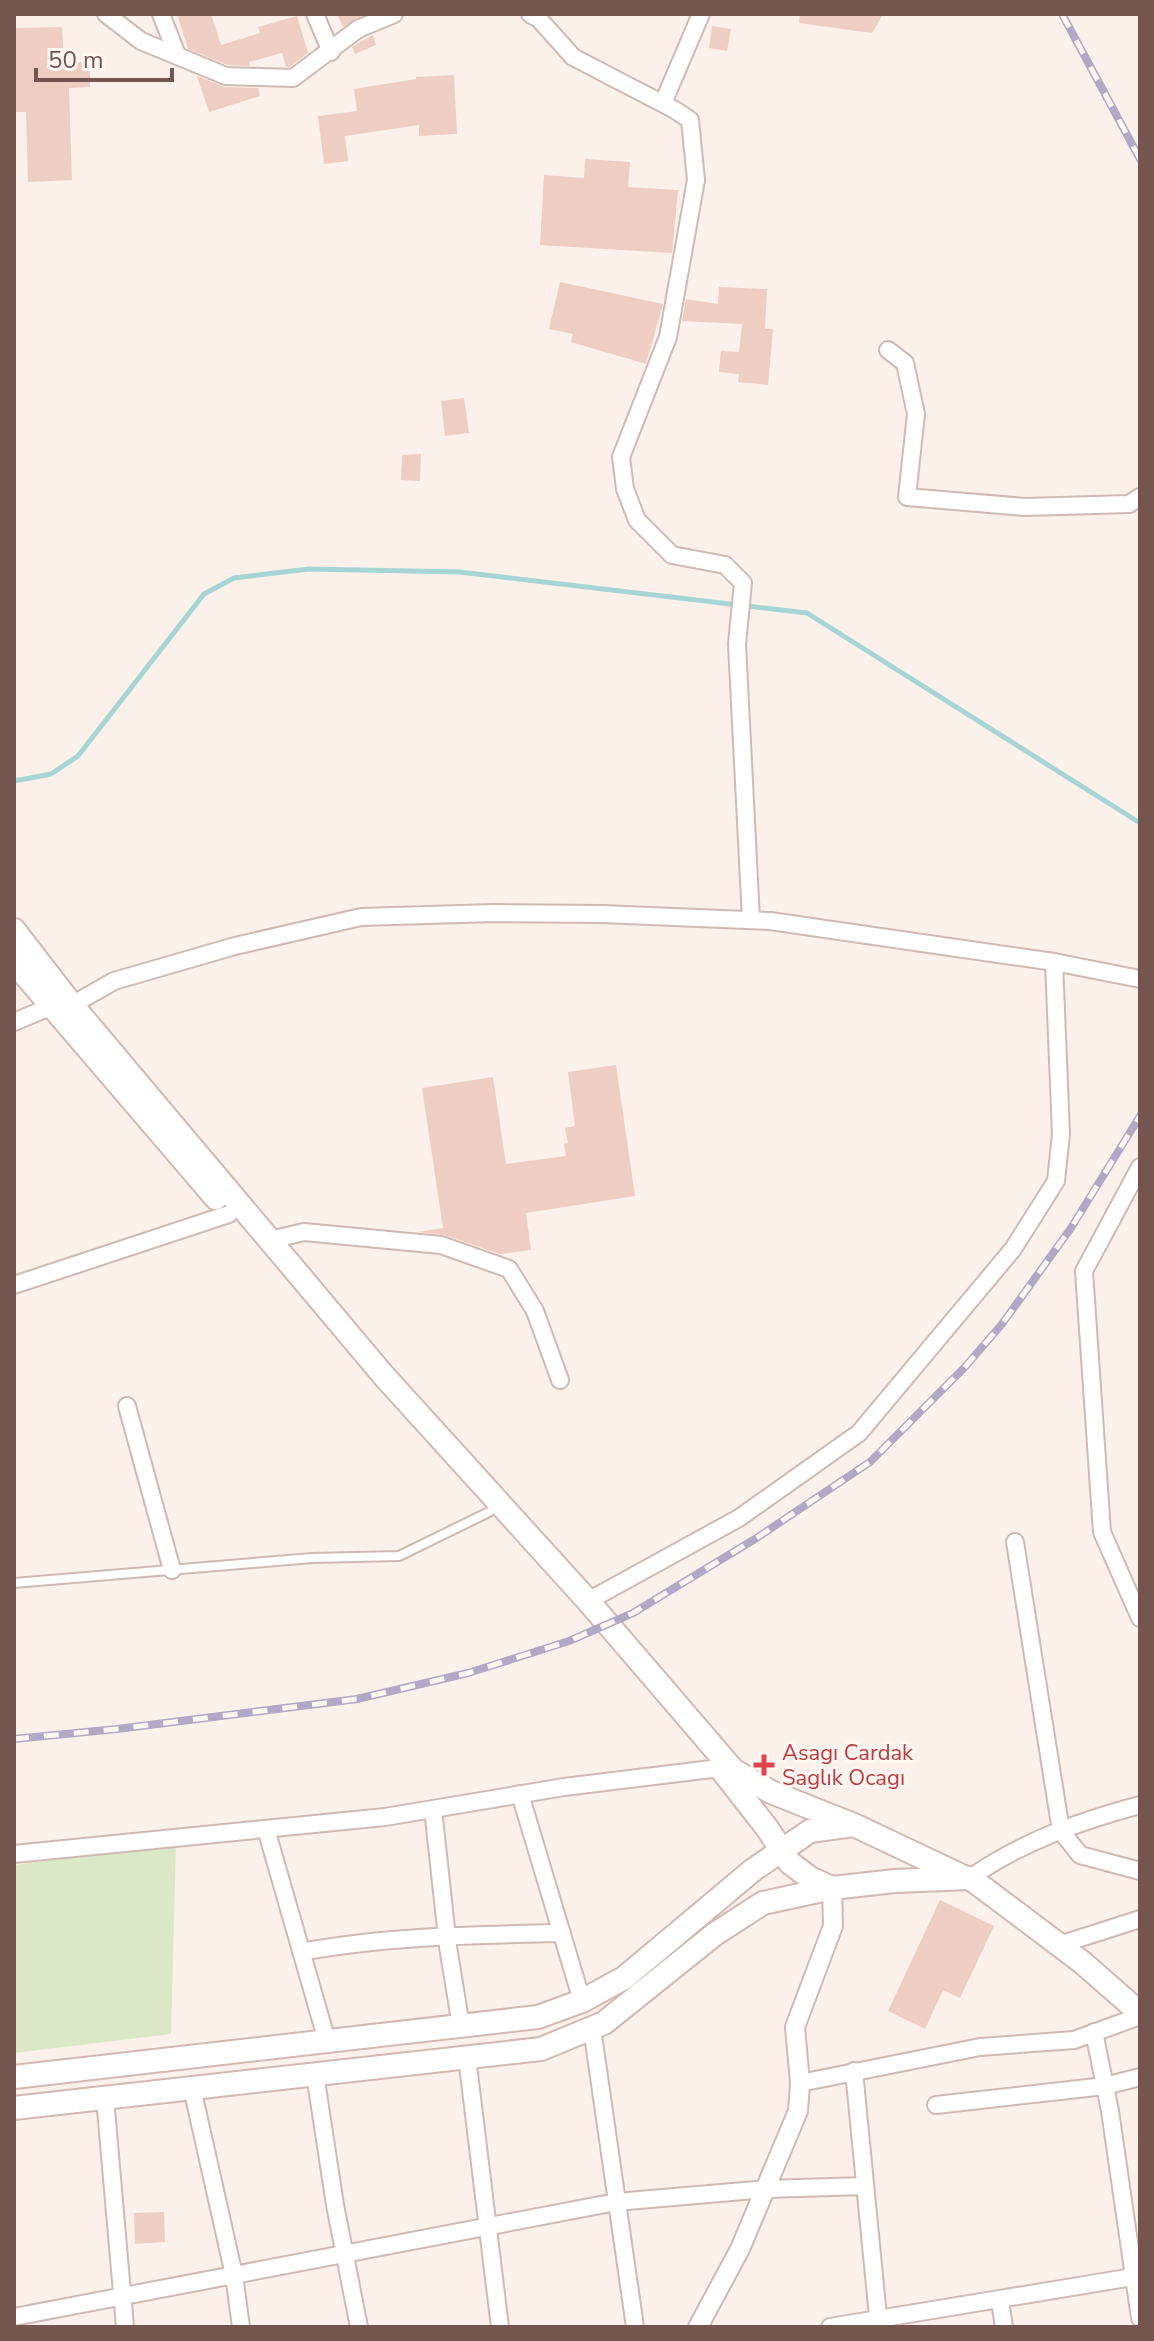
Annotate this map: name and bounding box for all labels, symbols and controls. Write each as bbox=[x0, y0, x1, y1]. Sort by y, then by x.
scale bar bbox=[36, 32, 172, 82]
text: 50 m bbox=[48, 44, 104, 76]
place label: Asagı Cardak Saglık Ocagı bbox=[782, 1738, 914, 1793]
marker: Asagı Cardak Saglık Ocagı bbox=[753, 1754, 775, 1776]

